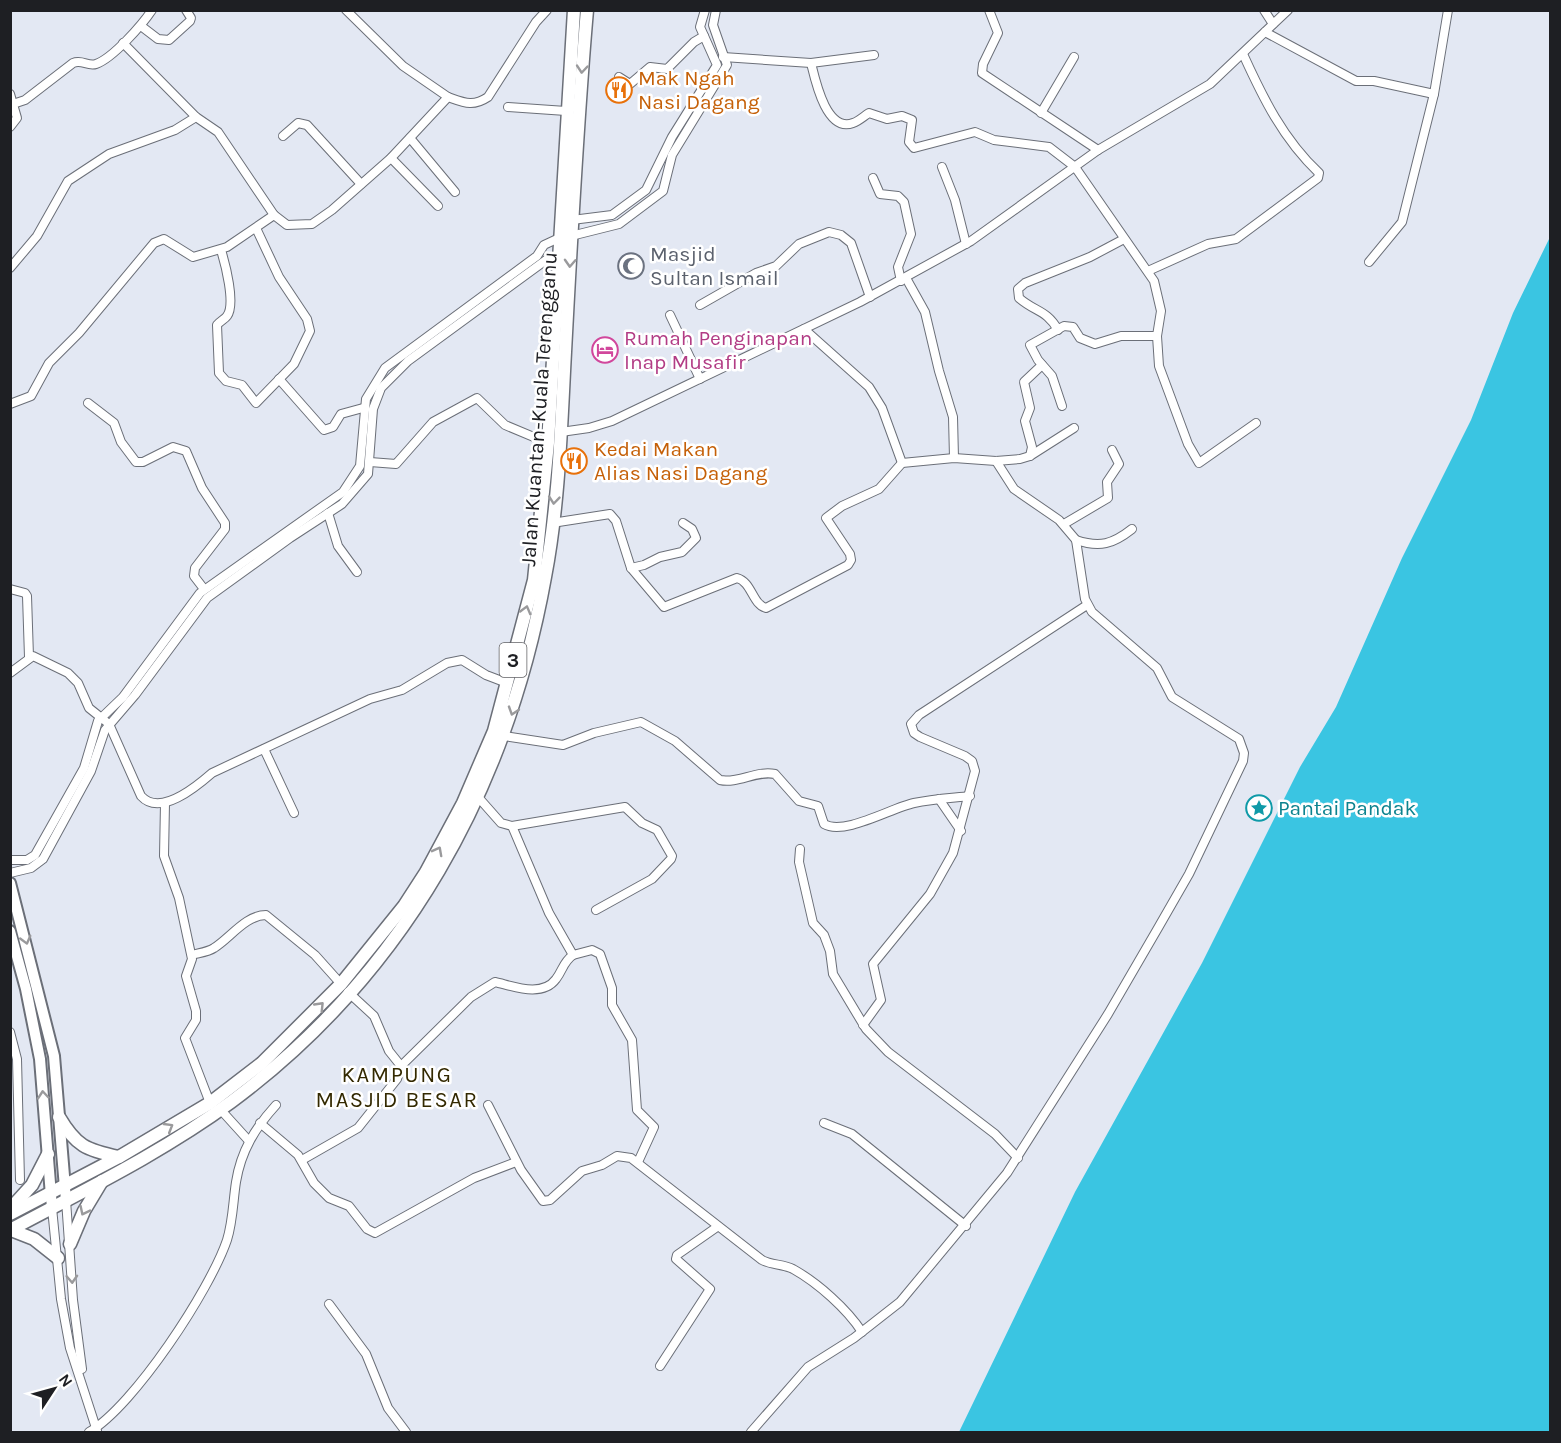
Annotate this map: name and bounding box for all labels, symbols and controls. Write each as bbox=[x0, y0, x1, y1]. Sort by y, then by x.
one-way arrow bbox=[576, 64, 589, 73]
place label: Mak Ngah Nasi Dagang bbox=[638, 66, 760, 114]
restaurant icon: Mak Ngah Nasi Dagang bbox=[604, 75, 634, 105]
place label: Masjid Sultan Ismail bbox=[650, 242, 779, 290]
street label: Jalan Kuantan-Kuala Terengganu bbox=[516, 251, 562, 567]
mosque icon: Masjid Sultan Ismail bbox=[616, 251, 646, 281]
one-way arrow bbox=[563, 259, 576, 268]
place label: Rumah Penginapan Inap Musafir bbox=[624, 326, 812, 374]
hotel icon: Rumah Penginapan Inap Musafir bbox=[590, 335, 620, 365]
place label: Kedai Makan Alias Nasi Dagang bbox=[594, 437, 767, 485]
restaurant icon: Kedai Makan Alias Nasi Dagang bbox=[559, 446, 589, 476]
one-way arrow bbox=[548, 495, 561, 504]
one-way arrow bbox=[519, 605, 532, 615]
road number: 3 bbox=[500, 643, 526, 677]
one-way arrow bbox=[507, 705, 520, 716]
place icon: Pantai Pandak bbox=[1244, 793, 1274, 823]
place label: Pantai Pandak bbox=[1278, 796, 1416, 820]
one-way arrow bbox=[431, 846, 442, 857]
one-way arrow bbox=[18, 935, 31, 945]
one-way arrow bbox=[313, 1002, 324, 1013]
district label: KAMPUNG MASJID BESAR bbox=[316, 1062, 478, 1113]
one-way arrow bbox=[37, 1091, 50, 1100]
one-way arrow bbox=[163, 1123, 173, 1135]
one-way arrow bbox=[80, 1204, 92, 1215]
one-way arrow bbox=[65, 1275, 78, 1284]
north arrow bbox=[24, 1359, 84, 1419]
text: N bbox=[55, 1370, 77, 1391]

